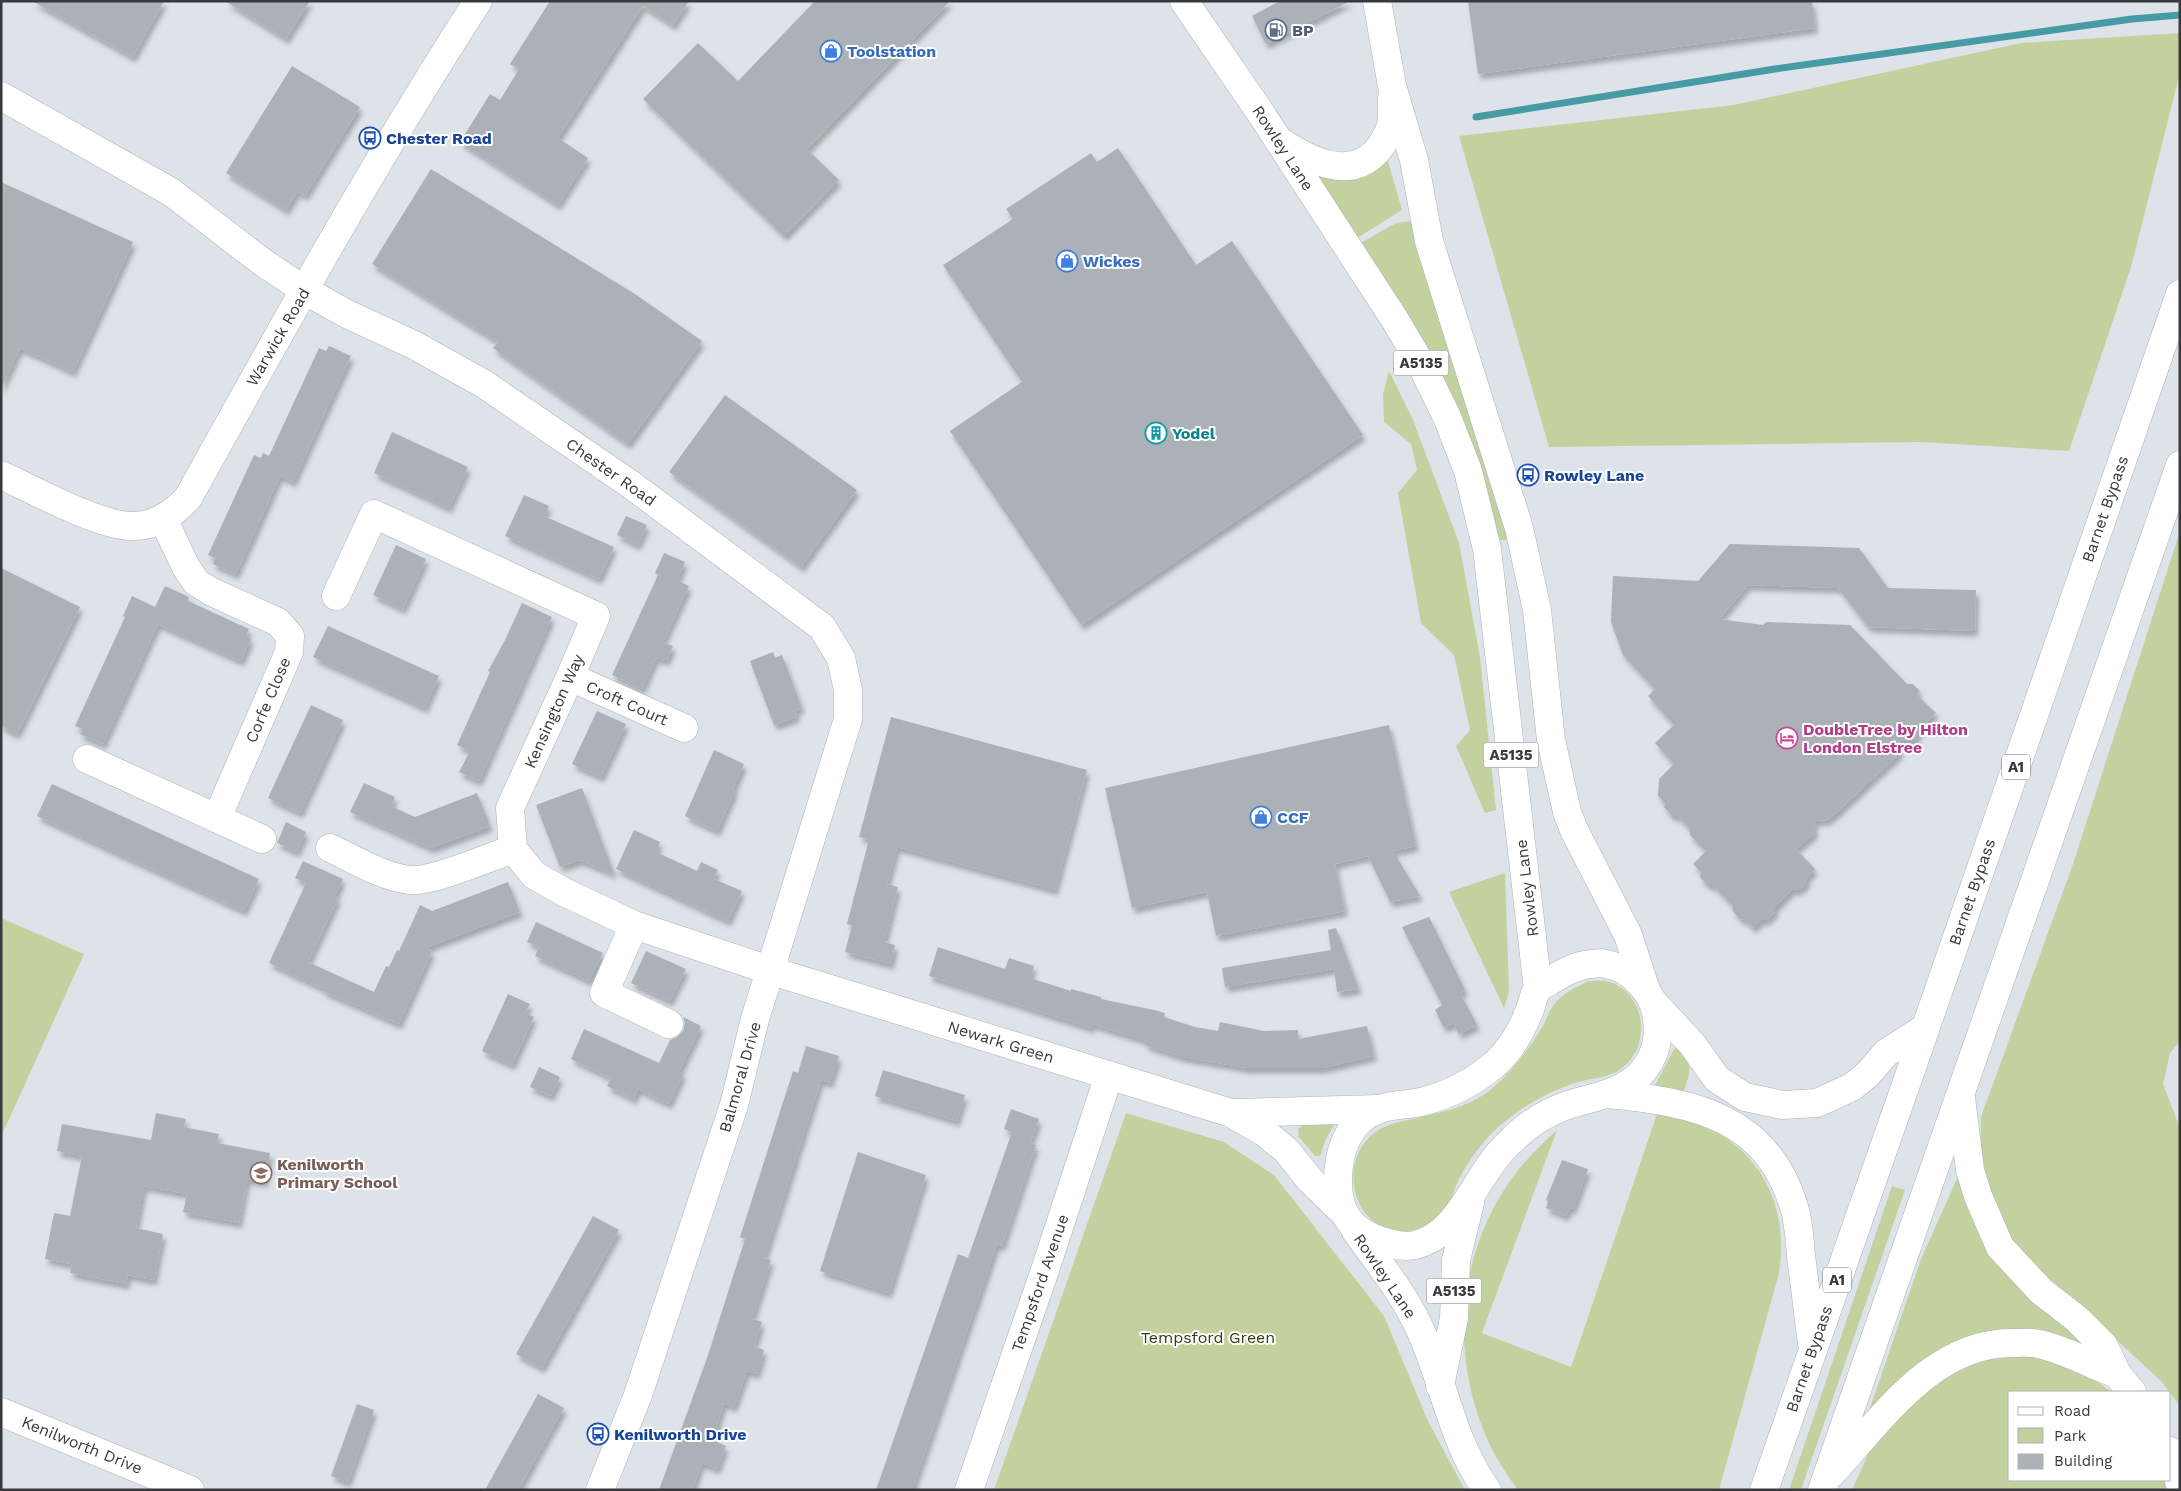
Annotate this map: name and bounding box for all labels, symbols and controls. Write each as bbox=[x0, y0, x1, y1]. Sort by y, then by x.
fuel station icon: BP bbox=[1264, 18, 1288, 42]
place label: BP bbox=[1292, 21, 1314, 40]
shop icon: Toolstation bbox=[819, 39, 843, 63]
place label: Toolstation bbox=[847, 42, 936, 61]
street label: Rowley Lane bbox=[1248, 102, 1318, 194]
bus stop icon: Chester Road bbox=[358, 126, 382, 150]
place label: Chester Road bbox=[386, 129, 492, 148]
shop icon: Wickes bbox=[1055, 249, 1079, 273]
place label: Wickes bbox=[1083, 252, 1140, 271]
street label: Warwick Road bbox=[242, 285, 314, 389]
road number: A5135 bbox=[1394, 350, 1448, 376]
building icon: Yodel bbox=[1144, 421, 1168, 445]
place label: Yodel bbox=[1172, 424, 1216, 443]
street label: Chester Road bbox=[562, 434, 660, 510]
street label: Barnet Bypass bbox=[2078, 453, 2132, 565]
bus stop icon: Rowley Lane bbox=[1516, 463, 1540, 487]
place label: Rowley Lane bbox=[1544, 466, 1644, 485]
street label: Kensington Way bbox=[520, 650, 588, 771]
street label: Corfe Close bbox=[241, 654, 295, 746]
street label: Croft Court bbox=[583, 677, 671, 730]
place label: DoubleTree by Hilton London Elstree bbox=[1803, 720, 1968, 757]
hotel icon: DoubleTree by Hilton London Elstree bbox=[1775, 726, 1799, 750]
road number: A5135 bbox=[1484, 742, 1538, 768]
road number: A1 bbox=[2002, 754, 2030, 780]
shop icon: CCF bbox=[1249, 805, 1273, 829]
place label: CCF bbox=[1277, 808, 1309, 827]
street label: Barnet Bypass bbox=[1945, 836, 1999, 948]
street label: Rowley Lane bbox=[1512, 838, 1542, 938]
street label: Newark Green bbox=[946, 1017, 1056, 1067]
street label: Balmoral Drive bbox=[715, 1019, 765, 1135]
place label: Kenilworth Primary School bbox=[277, 1155, 398, 1192]
school or university icon: Kenilworth Primary School bbox=[249, 1161, 273, 1185]
street label: Tempsford Avenue bbox=[1008, 1212, 1072, 1354]
street label: Rowley Lane bbox=[1350, 1230, 1420, 1322]
road number: A1 bbox=[1823, 1268, 1851, 1292]
road number: A5135 bbox=[1426, 1278, 1482, 1304]
street label: Barnet Bypass bbox=[1782, 1303, 1836, 1415]
park label: Tempsford Green bbox=[1141, 1328, 1275, 1347]
legend bbox=[2008, 1391, 2171, 1481]
text: Road bbox=[2054, 1402, 2091, 1420]
street label: Kenilworth Drive bbox=[19, 1412, 145, 1478]
bus stop icon: Kenilworth Drive bbox=[586, 1422, 610, 1446]
place label: Kenilworth Drive bbox=[614, 1425, 747, 1444]
text: Park bbox=[2054, 1427, 2087, 1445]
text: Building bbox=[2054, 1452, 2112, 1470]

